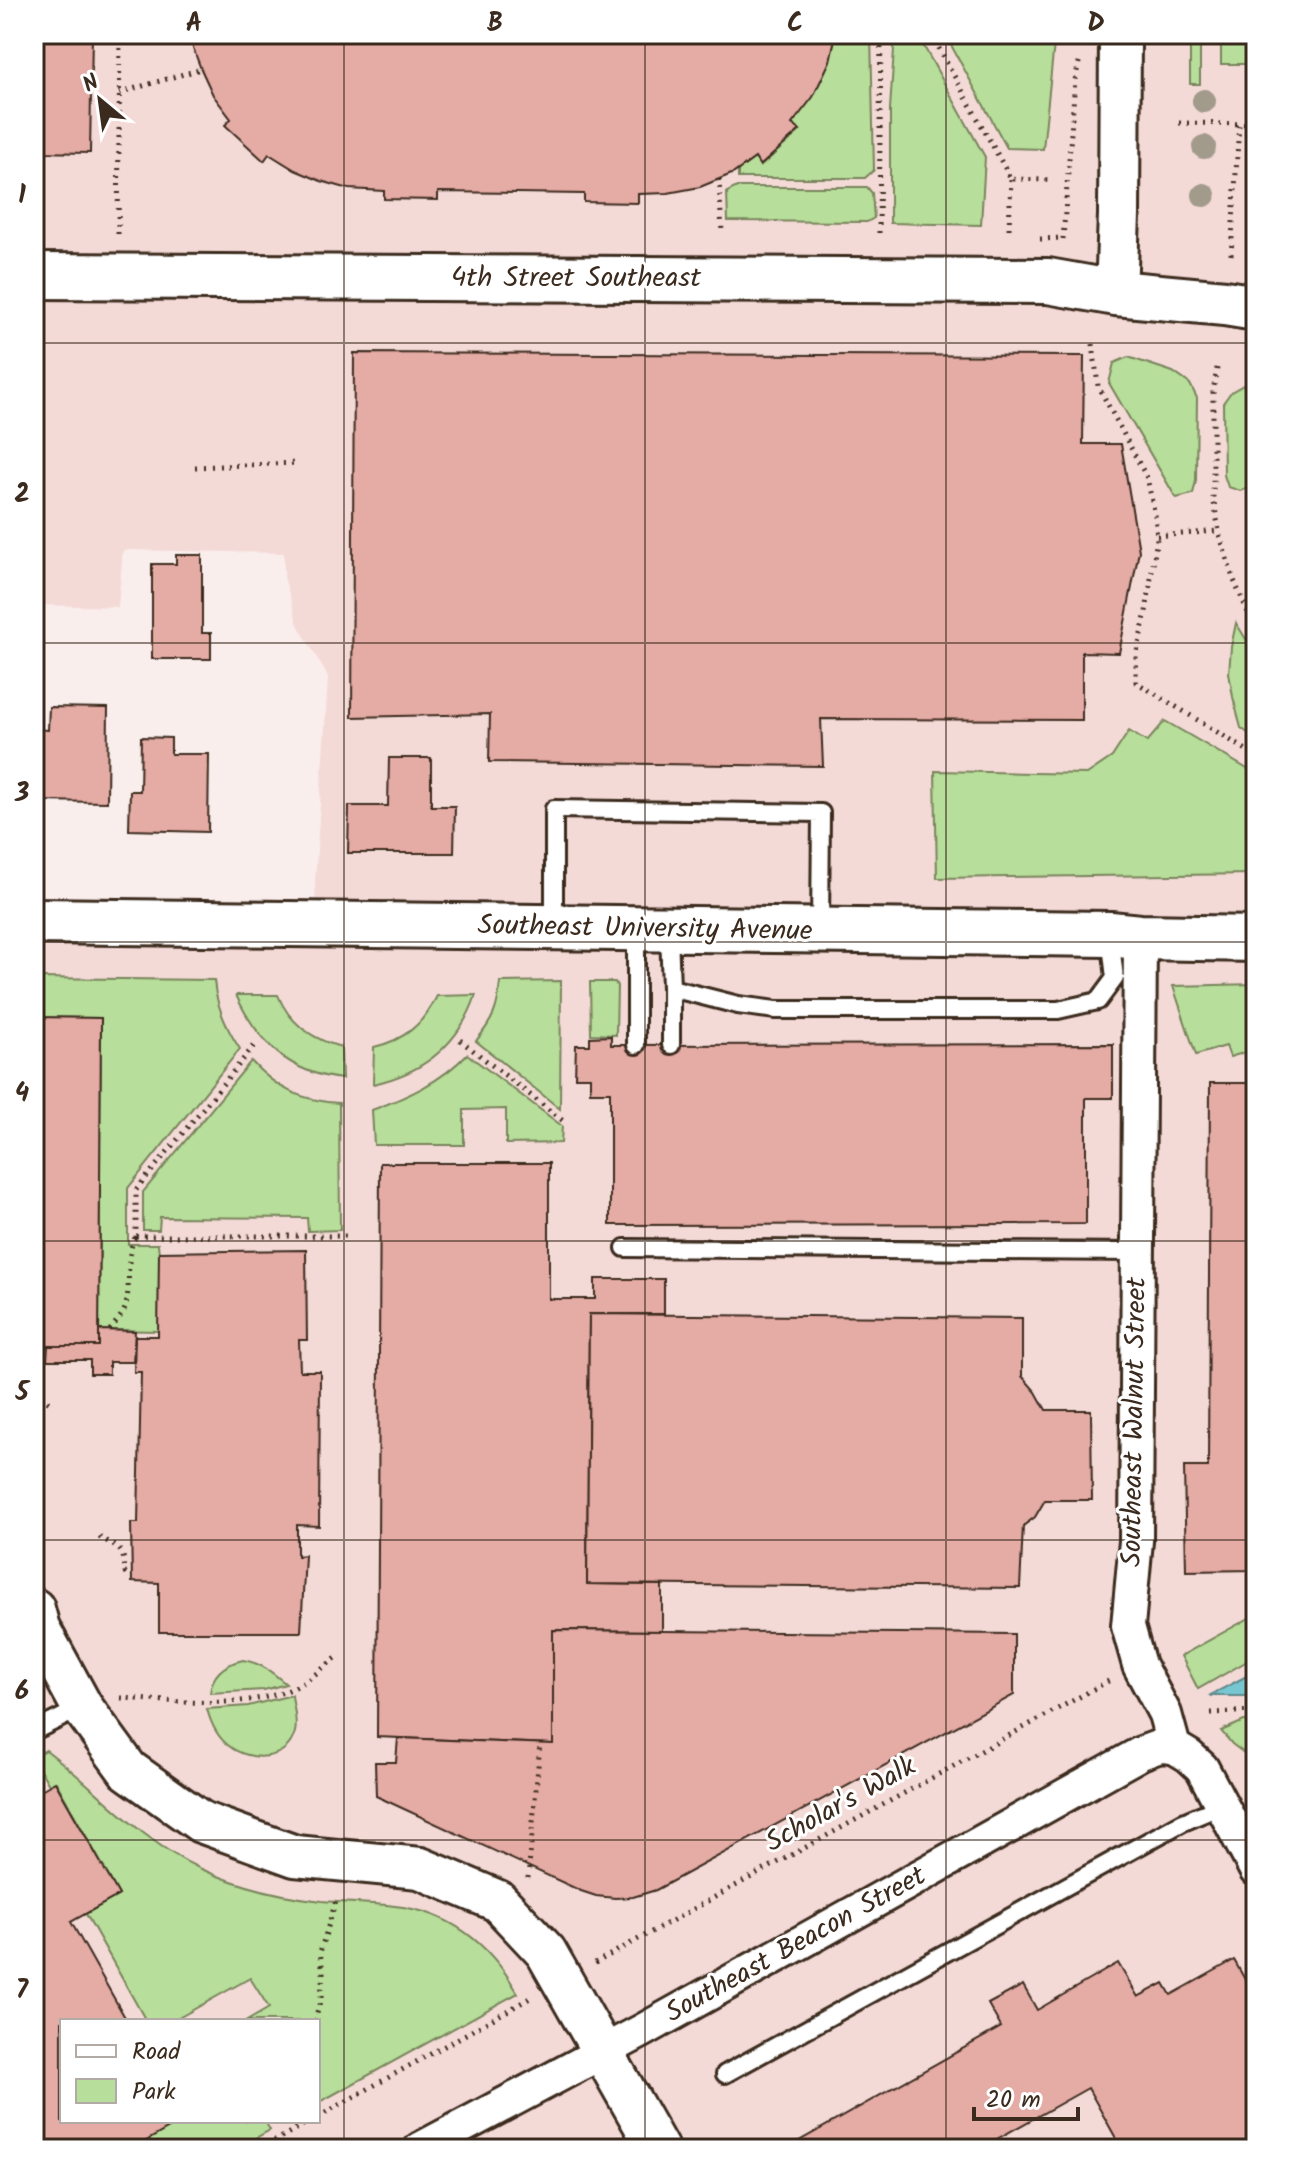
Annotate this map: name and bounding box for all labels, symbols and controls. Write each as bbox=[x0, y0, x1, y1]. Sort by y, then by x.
text: A bbox=[186, 3, 202, 45]
text: B bbox=[487, 3, 503, 45]
text: C bbox=[787, 3, 803, 45]
text: D bbox=[1087, 3, 1105, 45]
north arrow bbox=[60, 60, 140, 140]
text: N bbox=[77, 66, 106, 103]
text: 1 bbox=[18, 175, 26, 217]
street label: 4th Street Southeast bbox=[451, 256, 702, 301]
text: 2 bbox=[14, 474, 30, 516]
text: 3 bbox=[14, 773, 29, 815]
street label: Southeast University Avenue bbox=[477, 904, 813, 954]
text: 4 bbox=[15, 1073, 29, 1115]
street label: Southeast Walnut Street bbox=[1110, 1276, 1160, 1567]
text: 5 bbox=[14, 1372, 30, 1414]
text: 6 bbox=[15, 1671, 29, 1713]
street label: Scholar's Walk bbox=[757, 1745, 925, 1865]
street label: Southeast Beacon Street bbox=[657, 1854, 936, 2036]
text: 7 bbox=[16, 1970, 29, 2012]
legend bbox=[60, 2019, 320, 2123]
text: Road bbox=[132, 2033, 181, 2072]
scale bar bbox=[974, 2071, 1078, 2121]
text: Park bbox=[132, 2073, 176, 2112]
text: 20 m bbox=[986, 2081, 1041, 2120]

